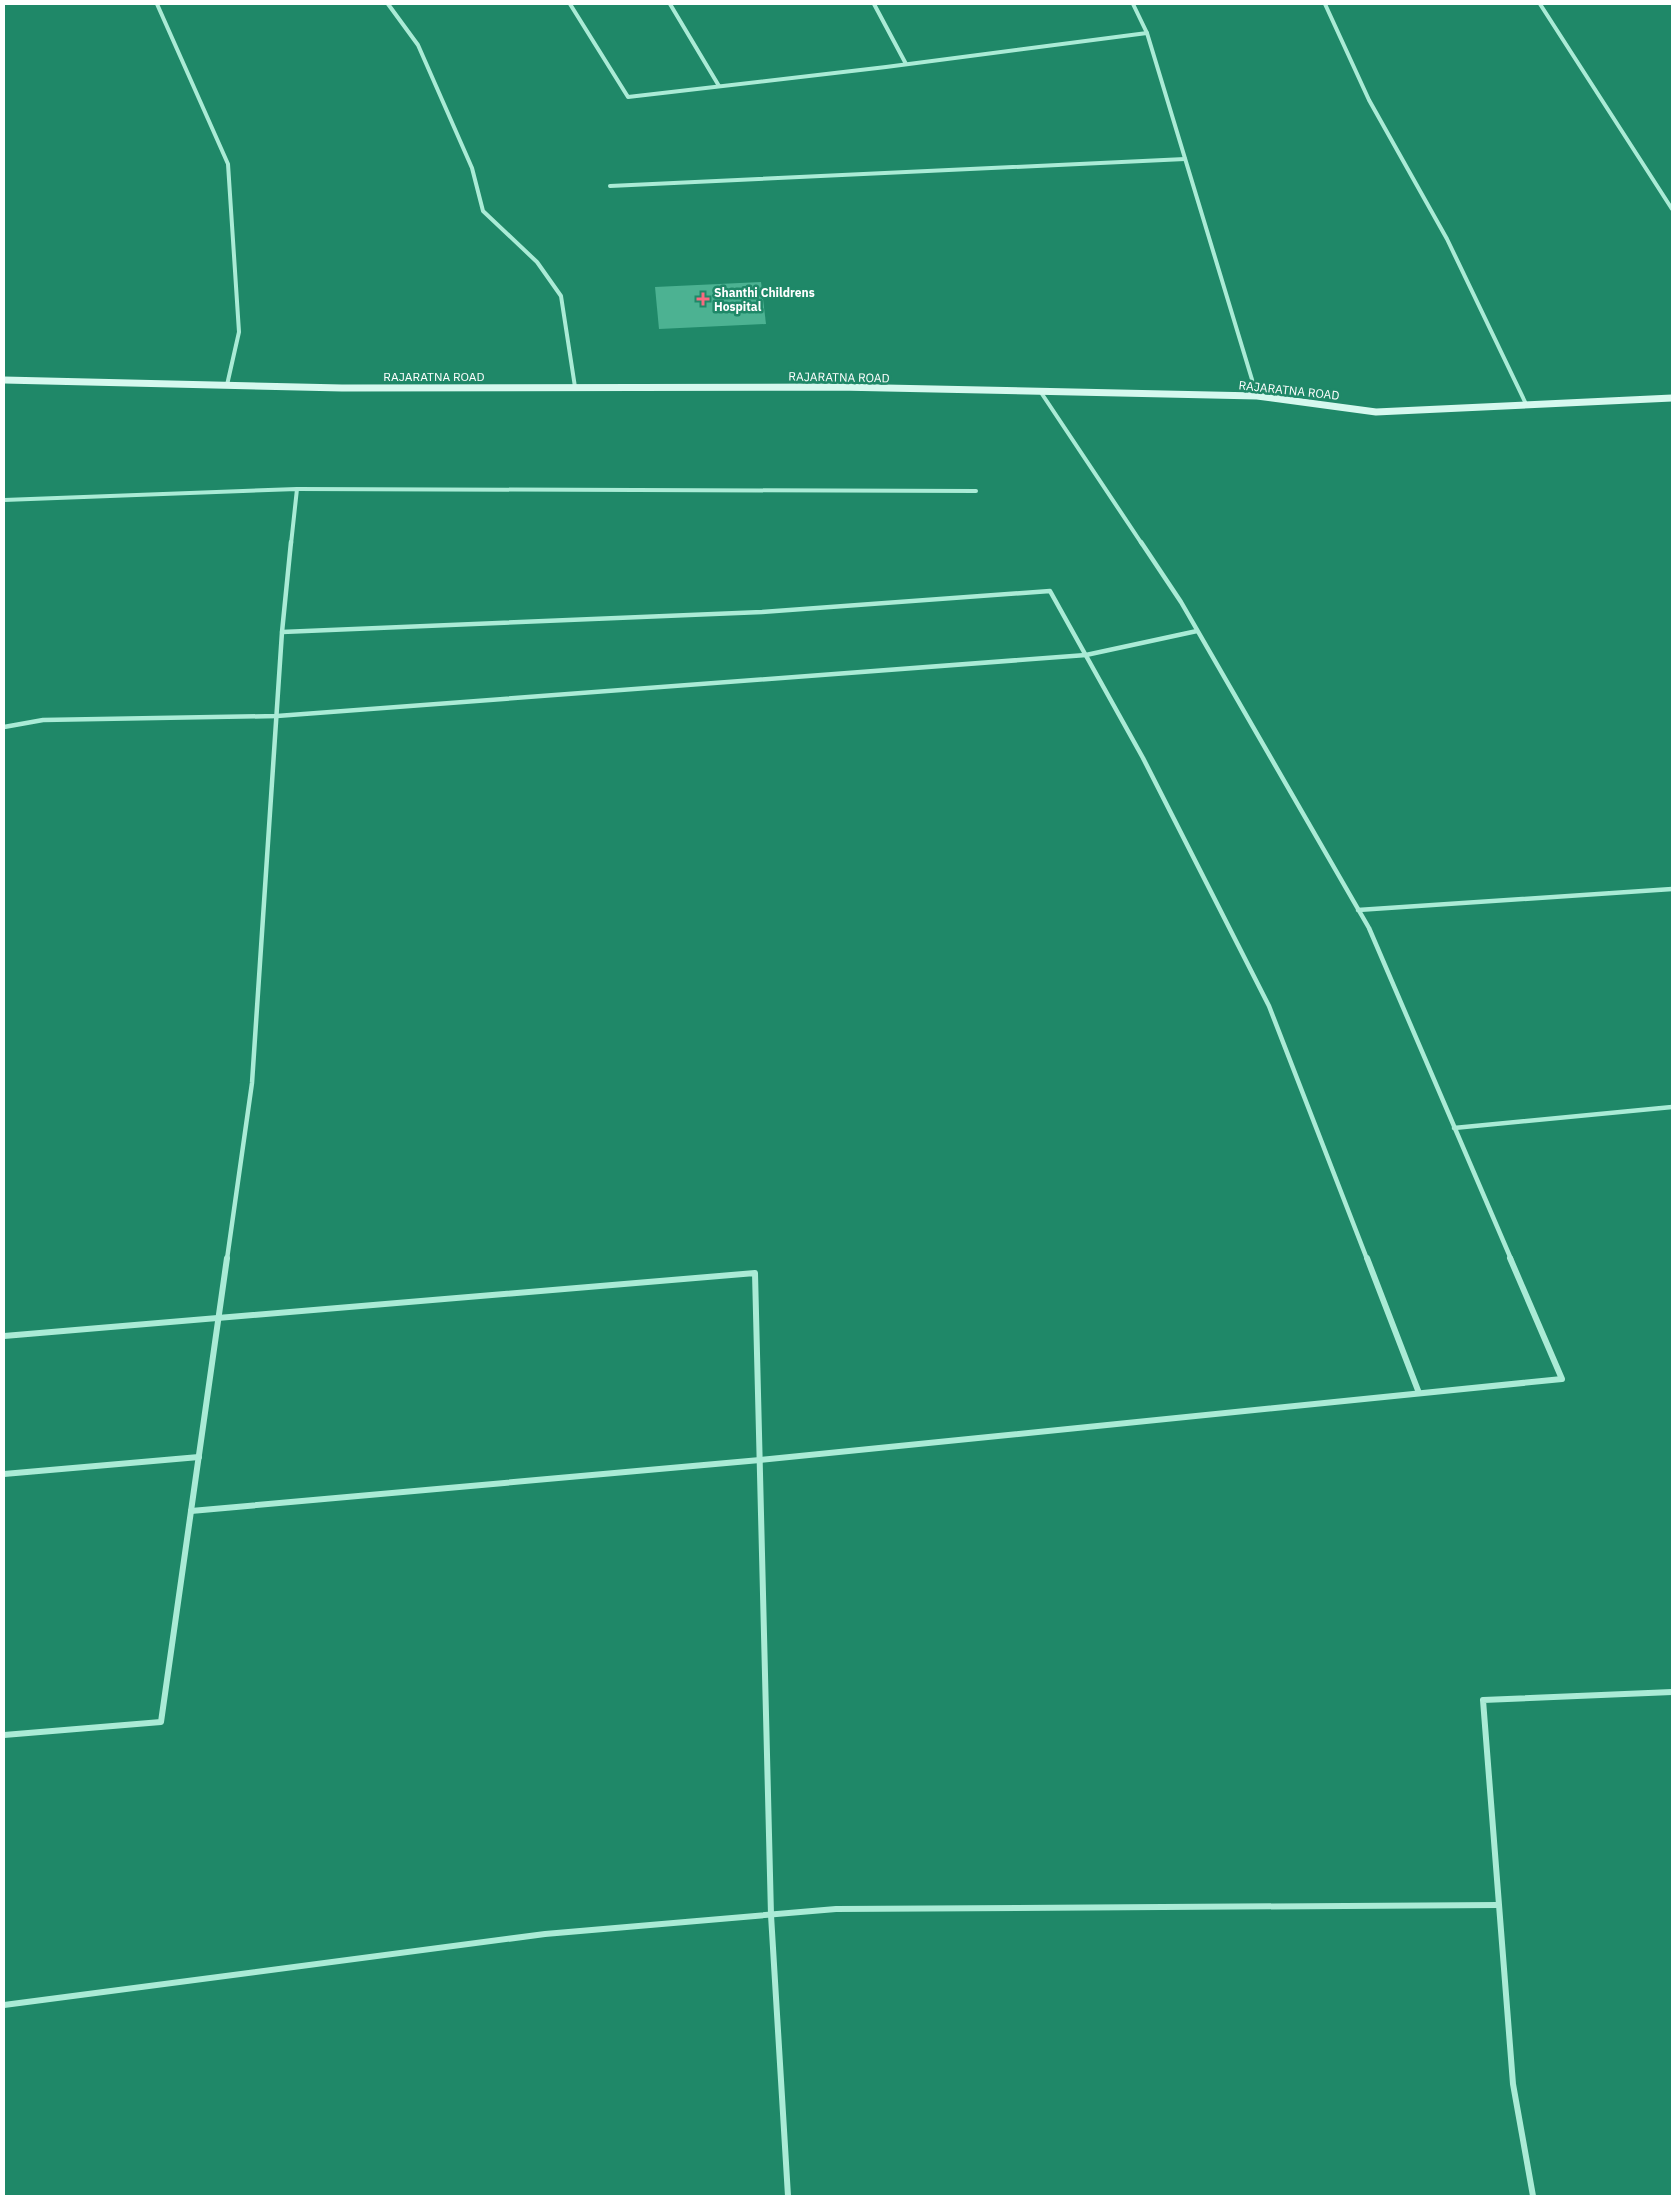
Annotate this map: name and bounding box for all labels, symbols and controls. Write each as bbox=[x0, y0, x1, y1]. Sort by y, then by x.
place label: Shanthi Childrens Hospital bbox=[714, 285, 815, 314]
marker: Shanthi Childrens Hospital bbox=[696, 292, 710, 306]
street label: RAJARATNA ROAD bbox=[383, 369, 485, 384]
street label: RAJARATNA ROAD bbox=[788, 369, 890, 385]
street label: RAJARATNA ROAD bbox=[1238, 377, 1340, 403]

